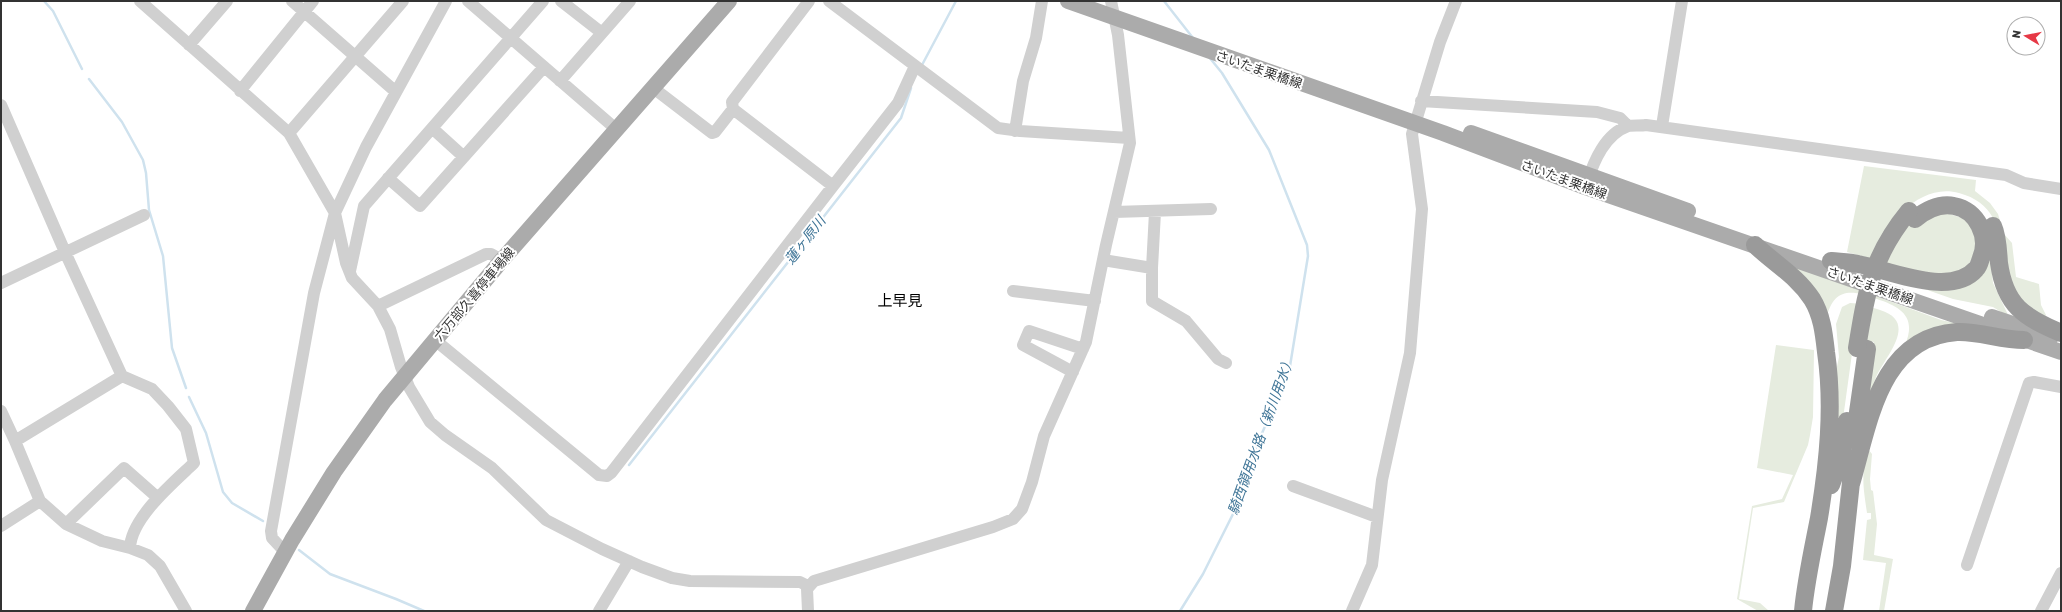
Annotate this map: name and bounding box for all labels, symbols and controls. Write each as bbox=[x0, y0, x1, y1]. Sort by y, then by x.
north arrow bbox=[2006, 16, 2046, 56]
text: N bbox=[2010, 29, 2024, 39]
street label: さいたま栗橋線 bbox=[1214, 48, 1304, 91]
street label: さいたま栗橋線 bbox=[1519, 157, 1609, 202]
water label: 蓮ヶ原川 bbox=[781, 211, 831, 268]
street label: 六万部久喜停車場線 bbox=[431, 245, 518, 344]
street label: さいたま栗橋線 bbox=[1825, 264, 1915, 307]
district label: 上早見 bbox=[877, 292, 923, 310]
water label: 騎西領用水路（新川用水） bbox=[1225, 353, 1298, 517]

